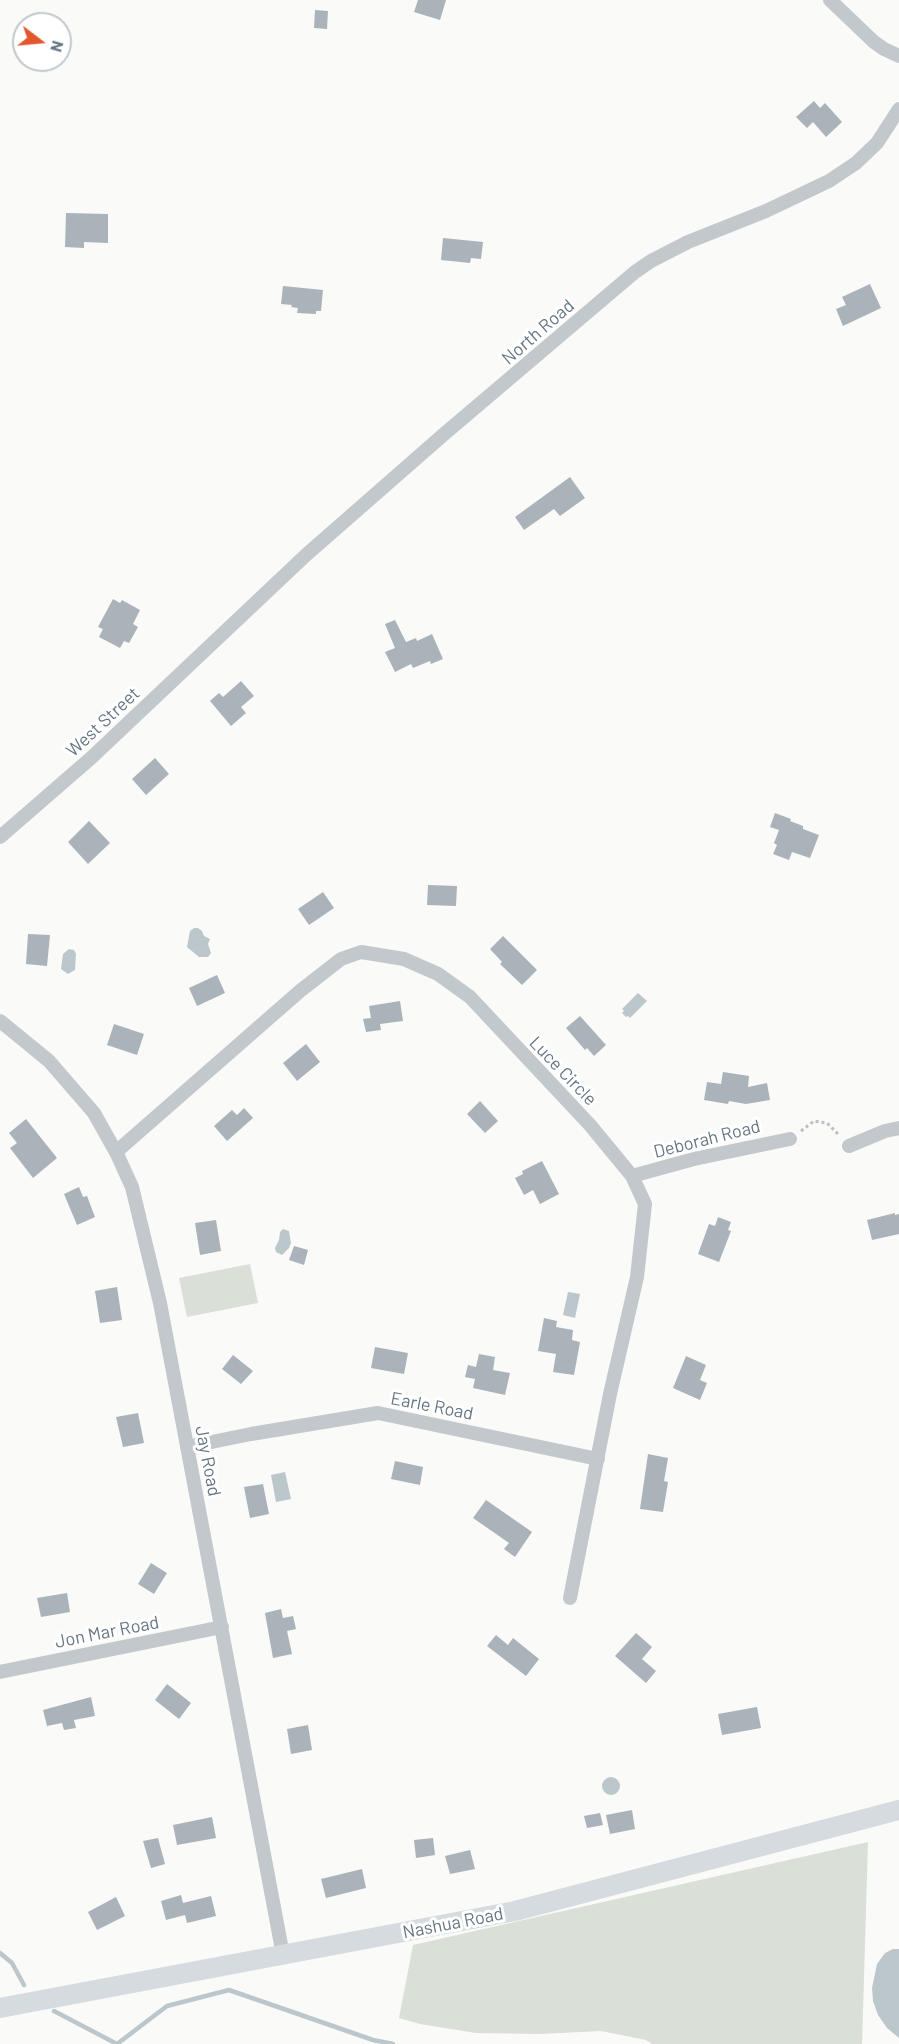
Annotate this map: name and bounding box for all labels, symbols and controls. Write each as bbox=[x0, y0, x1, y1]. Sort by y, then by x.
north arrow bbox=[12, 12, 72, 72]
text: N bbox=[47, 39, 68, 54]
street label: North Road bbox=[498, 295, 578, 369]
street label: West Street bbox=[62, 683, 144, 761]
street label: Luce Circle bbox=[525, 1032, 601, 1110]
street label: Deborah Road bbox=[651, 1115, 763, 1163]
street label: Earle Road bbox=[389, 1387, 475, 1425]
street label: Jay Road bbox=[191, 1424, 225, 1498]
street label: Jon Mar Road bbox=[53, 1611, 161, 1653]
street label: Nashua Road bbox=[401, 1903, 505, 1943]

